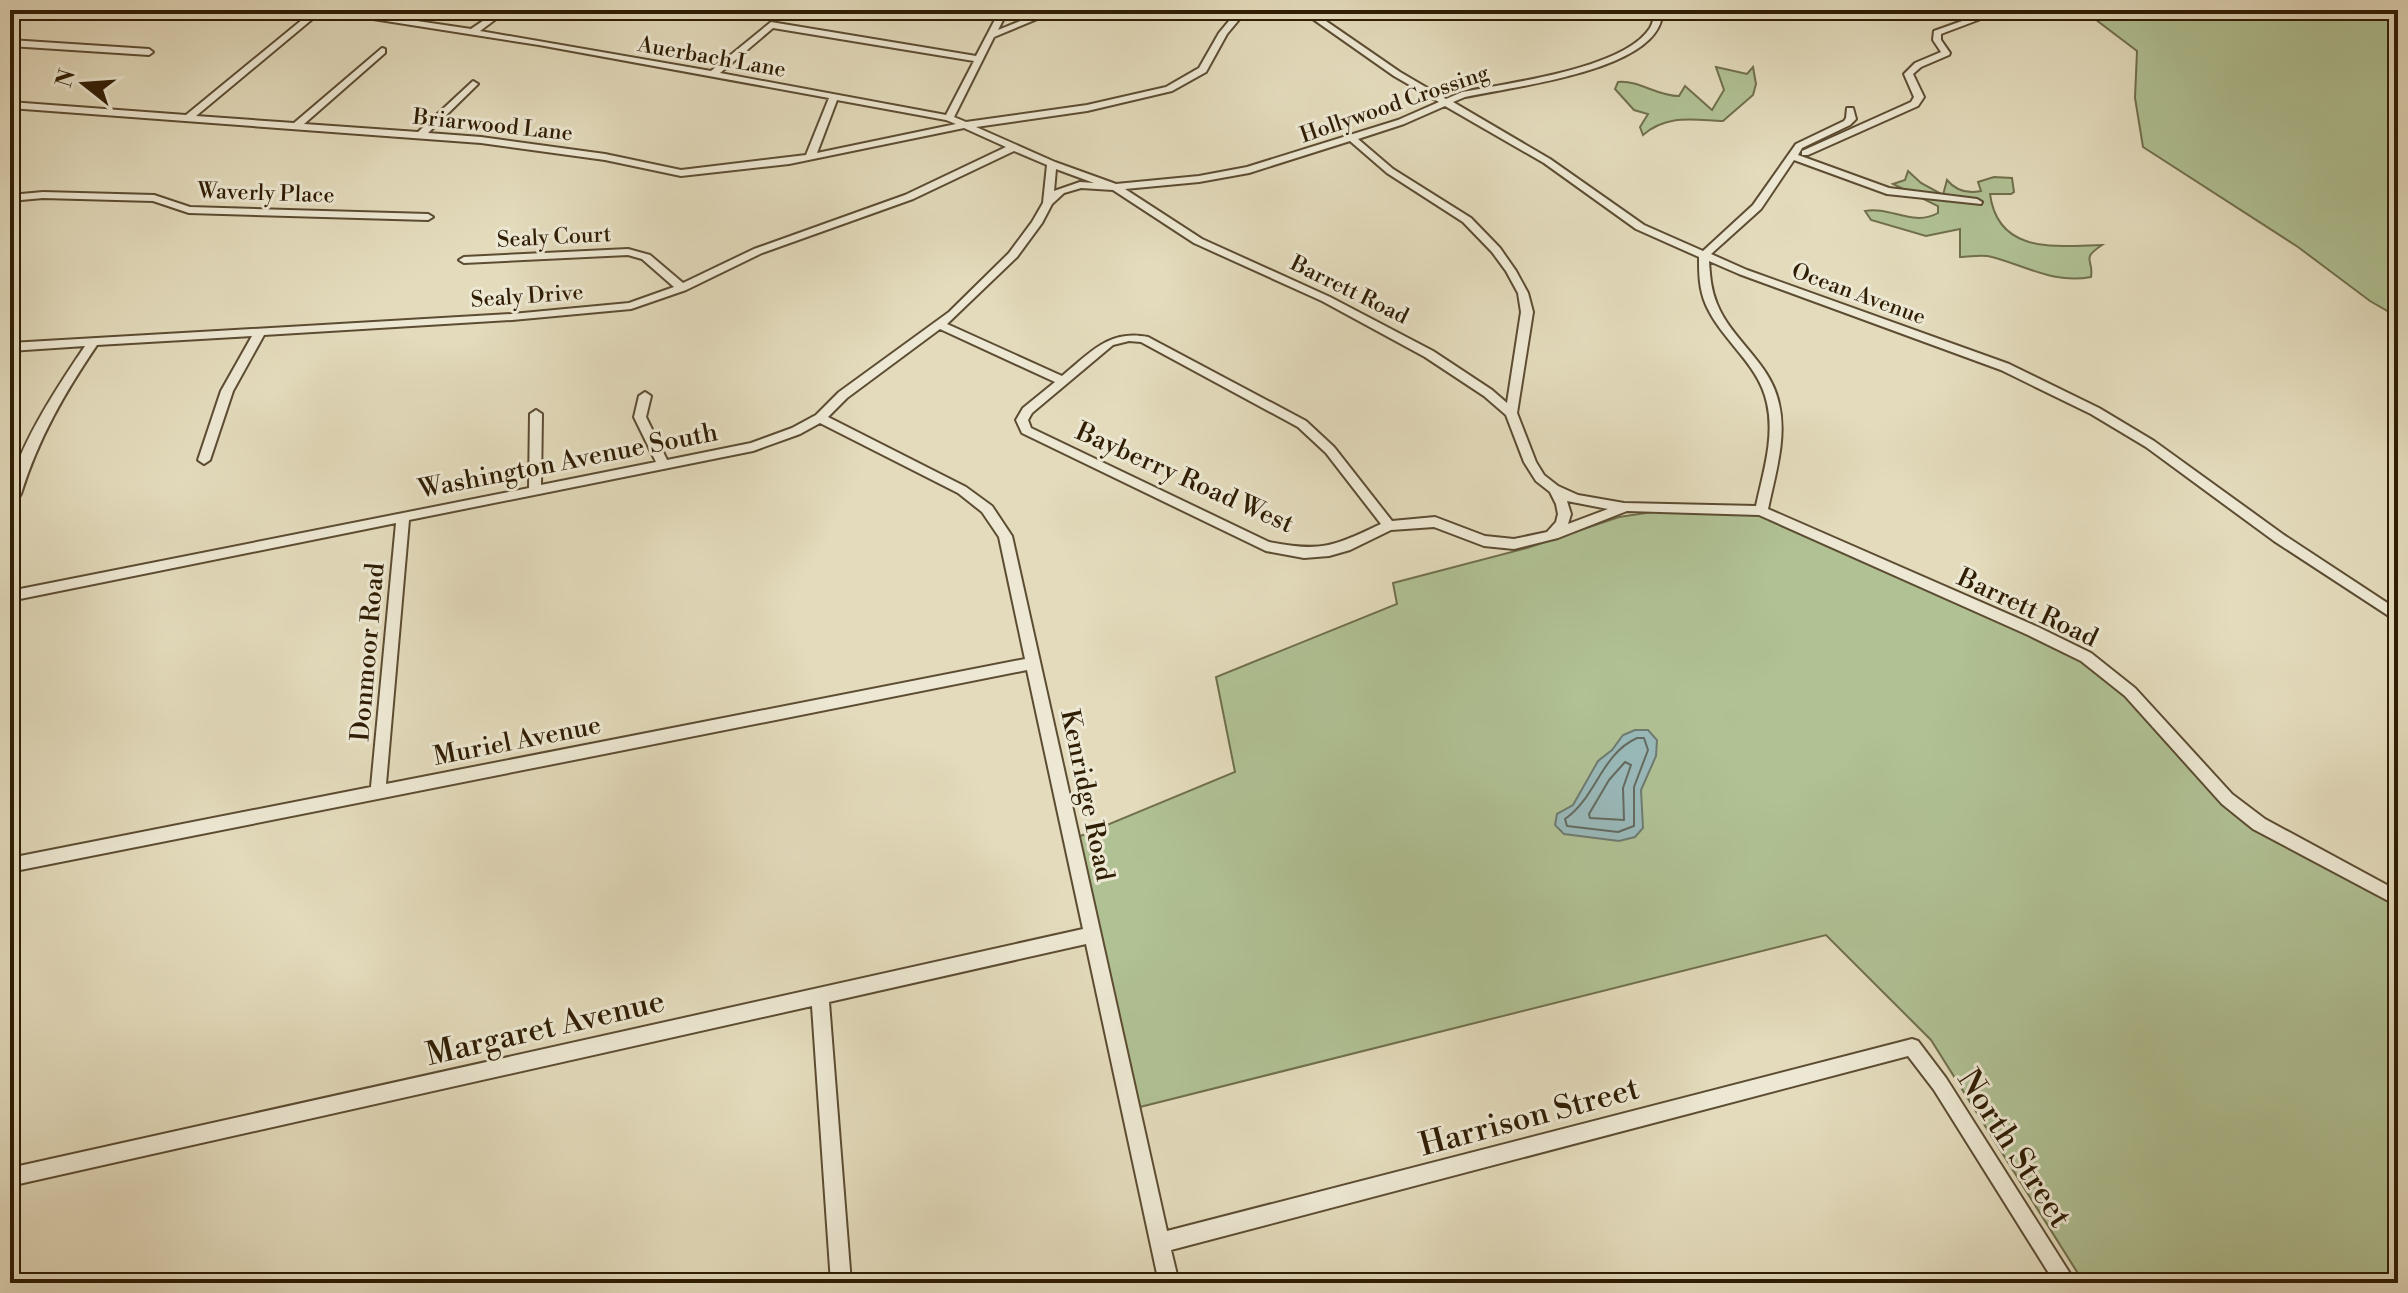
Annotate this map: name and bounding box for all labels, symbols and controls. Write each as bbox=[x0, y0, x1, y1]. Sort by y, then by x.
street label: Auerbach Lane bbox=[635, 31, 788, 84]
north arrow bbox=[44, 44, 124, 124]
street label: Hollywood Crossing bbox=[1296, 59, 1493, 149]
text: N bbox=[51, 66, 82, 91]
street label: Briarwood Lane bbox=[410, 104, 574, 147]
street label: Waverly Place bbox=[196, 178, 335, 209]
street label: Sealy Court bbox=[496, 221, 612, 254]
street label: Barrett Road bbox=[1285, 250, 1413, 331]
street label: Ocean Avenue bbox=[1788, 258, 1929, 331]
street label: Sealy Drive bbox=[470, 279, 584, 314]
street label: Bayberry Road West bbox=[1070, 415, 1299, 540]
street label: Washington Avenue South bbox=[415, 416, 721, 506]
street label: Donmoor Road bbox=[344, 561, 392, 743]
street label: Barrett Road bbox=[1951, 561, 2103, 654]
street label: Kenridge Road bbox=[1053, 707, 1121, 884]
street label: Muriel Avenue bbox=[431, 709, 604, 773]
street label: Margaret Avenue bbox=[422, 981, 669, 1075]
street label: North Street bbox=[1948, 1062, 2080, 1235]
street label: Harrison Street bbox=[1415, 1068, 1644, 1166]

